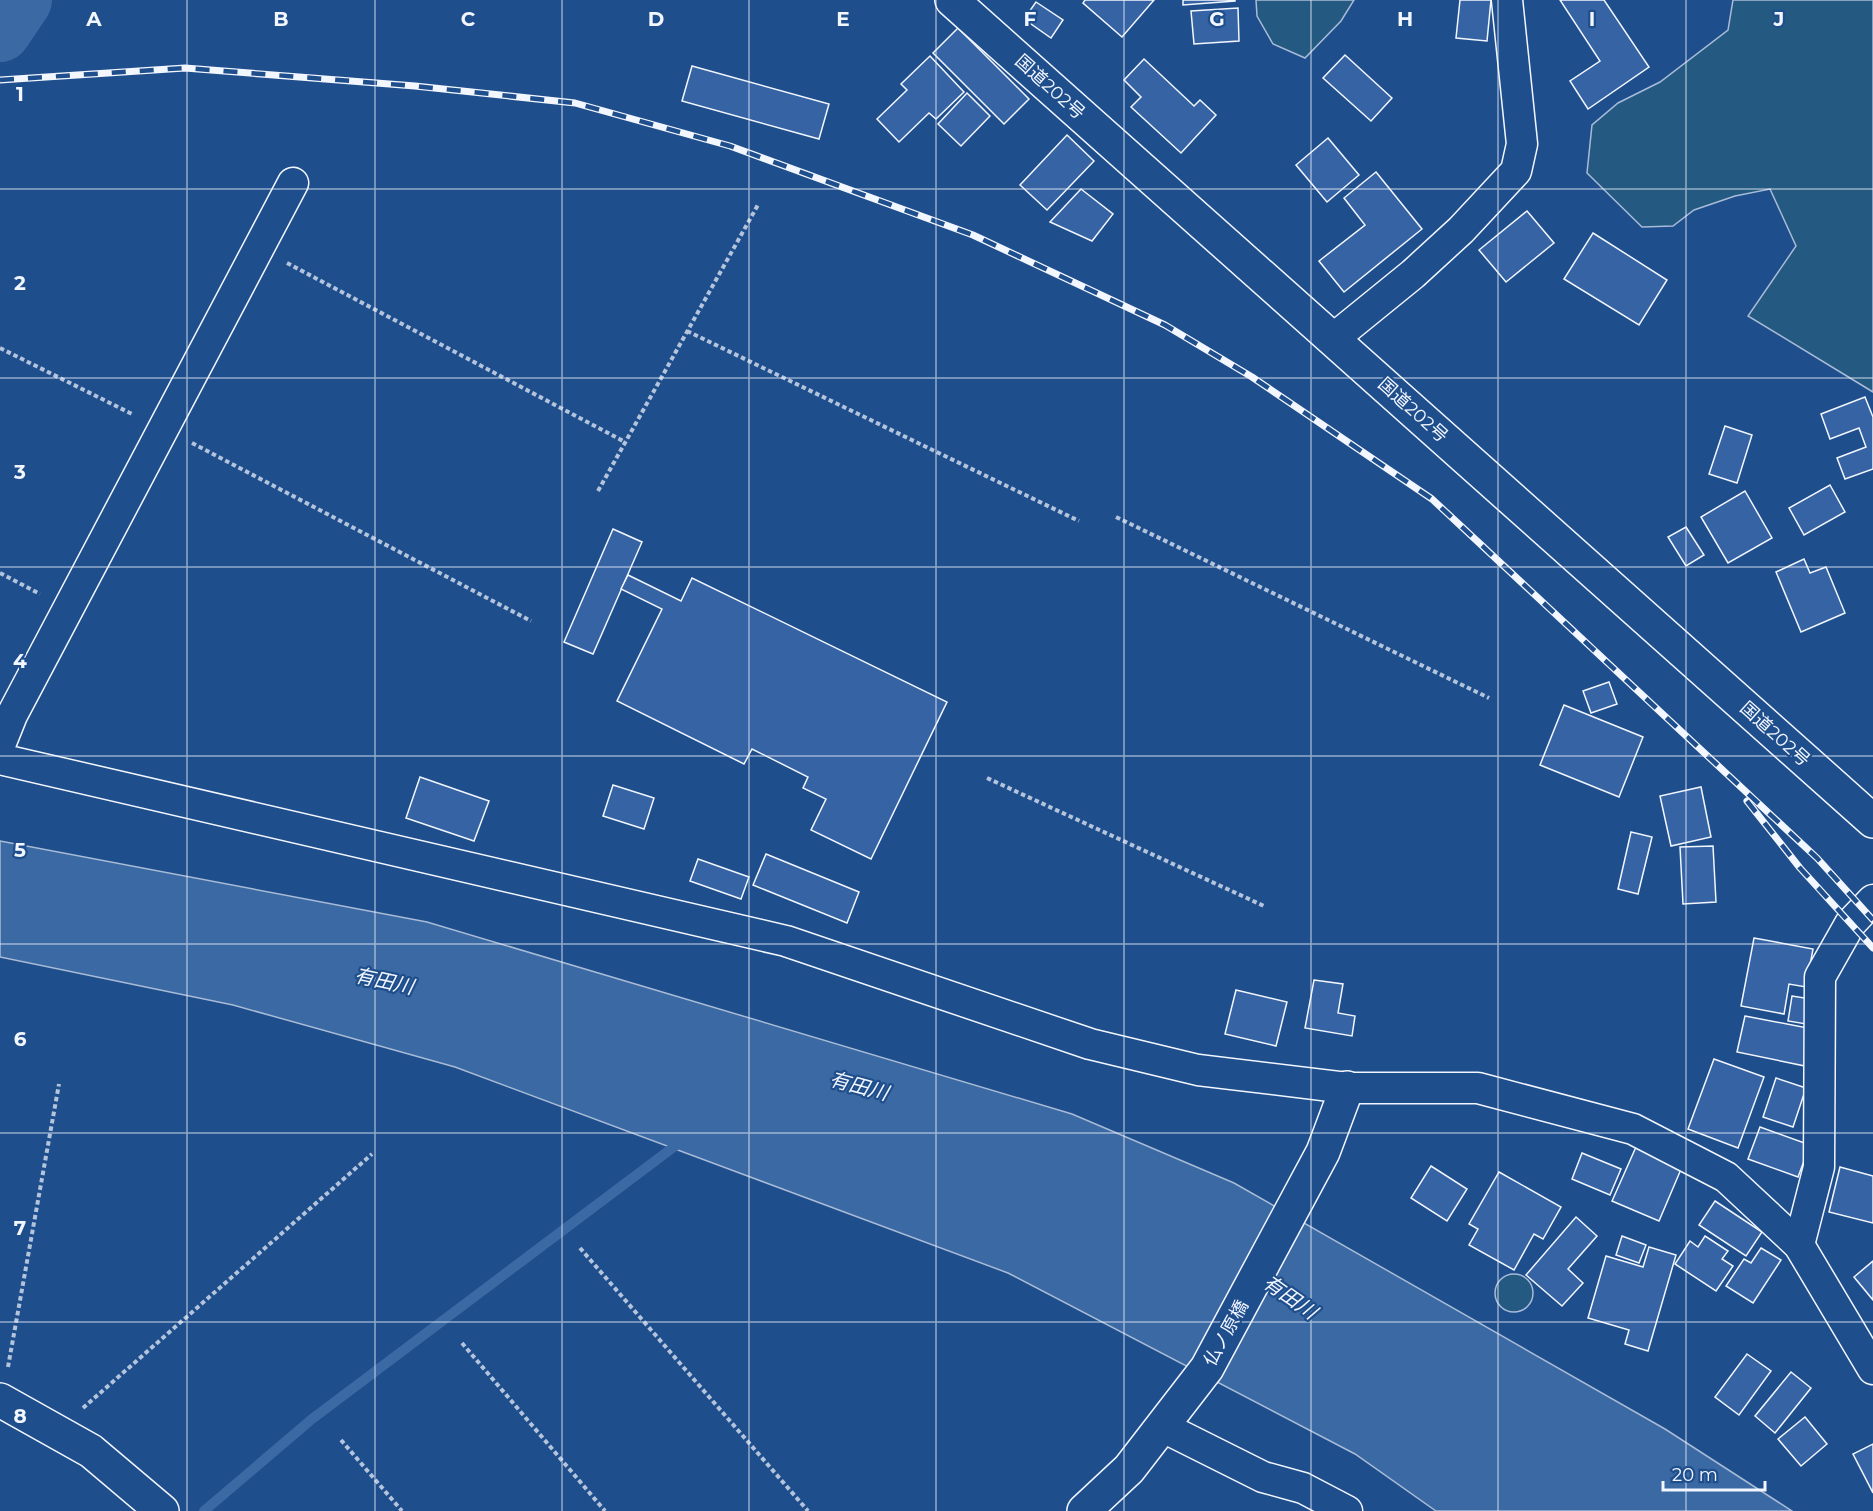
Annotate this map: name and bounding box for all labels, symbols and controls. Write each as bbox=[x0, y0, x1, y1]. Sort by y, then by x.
text: A bbox=[85, 7, 102, 31]
text: B bbox=[273, 7, 289, 31]
text: C bbox=[461, 7, 476, 31]
text: D bbox=[648, 7, 664, 31]
text: E bbox=[836, 7, 850, 31]
text: F bbox=[1024, 7, 1037, 31]
text: G bbox=[1209, 7, 1225, 31]
text: H bbox=[1397, 7, 1413, 31]
text: I bbox=[1589, 7, 1595, 31]
text: J bbox=[1773, 7, 1784, 31]
street label: 国道202号 bbox=[1011, 50, 1089, 124]
text: 1 bbox=[16, 82, 24, 106]
text: 2 bbox=[14, 271, 26, 295]
street label: 国道202号 bbox=[1374, 373, 1452, 447]
text: 3 bbox=[13, 460, 26, 484]
text: 4 bbox=[13, 649, 27, 673]
street label: 国道202号 bbox=[1736, 697, 1814, 771]
text: 5 bbox=[14, 838, 26, 862]
water label: 有田川 bbox=[352, 963, 418, 999]
text: 6 bbox=[14, 1027, 27, 1051]
water label: 有田川 bbox=[827, 1067, 893, 1106]
text: 7 bbox=[14, 1216, 26, 1240]
water label: 有田川 bbox=[1259, 1270, 1323, 1325]
street label: 仏ノ原橋 bbox=[1199, 1296, 1253, 1370]
text: 8 bbox=[13, 1404, 27, 1428]
scale bar bbox=[1663, 1454, 1765, 1492]
text: 20 m bbox=[1672, 1464, 1718, 1486]

